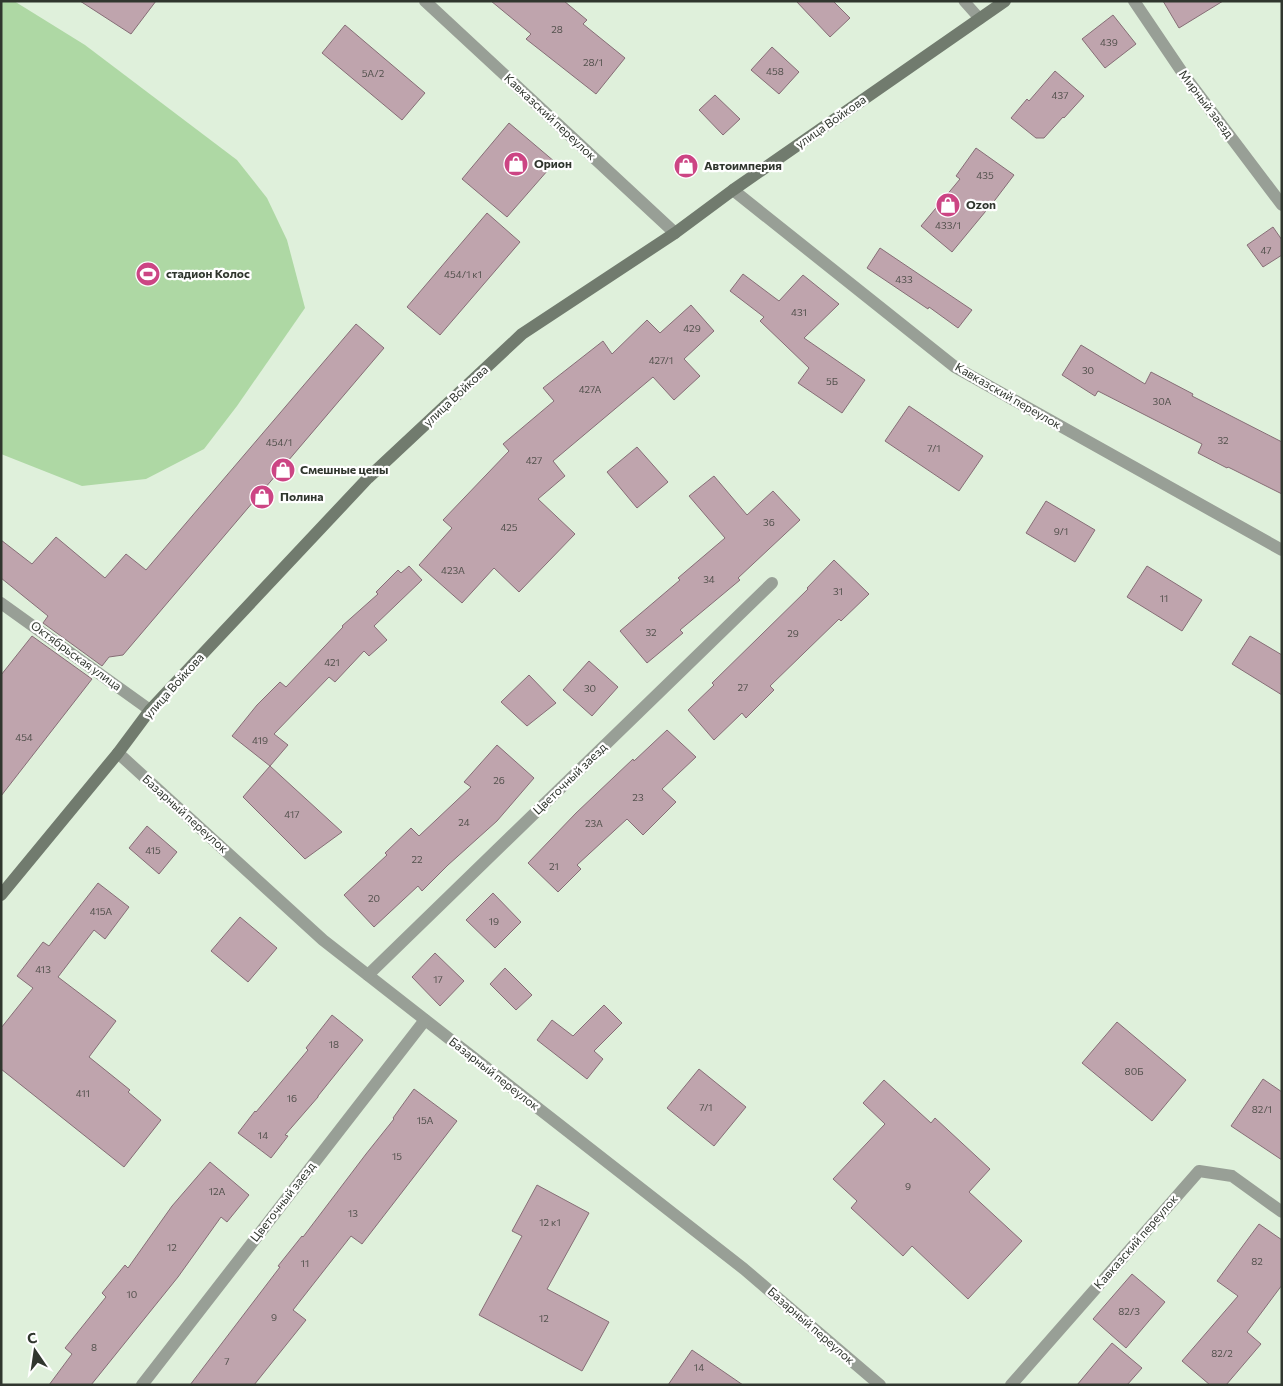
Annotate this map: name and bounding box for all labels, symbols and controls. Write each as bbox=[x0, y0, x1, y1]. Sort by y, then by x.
house number: 28 bbox=[551, 23, 563, 35]
house number: 439 bbox=[1100, 36, 1118, 48]
house number: 28/1 bbox=[583, 56, 603, 68]
house number: 458 bbox=[766, 65, 784, 77]
house number: 5А/2 bbox=[362, 67, 385, 79]
street label: Мирный заезд bbox=[1177, 67, 1237, 140]
street label: Кавказский переулок bbox=[502, 70, 600, 163]
house number: 437 bbox=[1052, 89, 1068, 101]
street label: улица Войкова bbox=[792, 92, 868, 151]
shop icon: Орион bbox=[503, 151, 529, 177]
shop icon: Автоимперия bbox=[673, 153, 699, 179]
place label: Орион bbox=[534, 156, 572, 170]
place label: Автоимперия bbox=[704, 158, 782, 172]
house number: 435 bbox=[976, 169, 994, 181]
shop icon: Ozon bbox=[935, 192, 961, 218]
place label: Ozon bbox=[966, 197, 996, 211]
house number: 433/1 bbox=[935, 219, 961, 231]
house number: 47 bbox=[1260, 244, 1272, 256]
sports icon: стадион Колос bbox=[135, 261, 161, 287]
place label: стадион Колос bbox=[166, 266, 250, 280]
house number: 454/1 к1 bbox=[444, 268, 482, 280]
house number: 433 bbox=[895, 273, 913, 285]
house number: 431 bbox=[791, 306, 807, 318]
house number: 429 bbox=[683, 322, 701, 334]
house number: 427/1 bbox=[649, 354, 673, 366]
street label: Кавказский переулок bbox=[953, 359, 1065, 432]
street label: улица Войкова bbox=[420, 362, 490, 429]
house number: 30 bbox=[1082, 364, 1094, 376]
house number: 5Б bbox=[826, 375, 838, 387]
house number: 427А bbox=[579, 383, 601, 395]
house number: 30А bbox=[1153, 395, 1172, 407]
house number: 32 bbox=[1217, 434, 1229, 446]
house number: 454/1 bbox=[266, 436, 292, 448]
house number: 7/1 bbox=[927, 442, 941, 454]
house number: 427 bbox=[526, 454, 542, 466]
shop icon: Смешные цены bbox=[270, 457, 296, 483]
place label: Смешные цены bbox=[300, 462, 388, 476]
shop icon: Полина bbox=[249, 484, 275, 510]
place label: Полина bbox=[280, 489, 323, 503]
house number: 36 bbox=[763, 516, 775, 528]
house number: 425 bbox=[500, 521, 518, 533]
house number: 9/1 bbox=[1054, 525, 1068, 537]
house number: 423А bbox=[441, 564, 465, 576]
house number: 34 bbox=[703, 573, 715, 585]
house number: 31 bbox=[833, 585, 843, 597]
house number: 11 bbox=[1160, 592, 1168, 604]
street label: Октябрьская улица bbox=[29, 618, 125, 693]
house number: 32 bbox=[645, 626, 657, 638]
house number: 29 bbox=[787, 627, 799, 639]
street label: улица Войкова bbox=[140, 650, 206, 721]
house number: 421 bbox=[324, 656, 340, 668]
house number: 27 bbox=[738, 681, 748, 693]
house number: 30 bbox=[584, 682, 596, 694]
house number: 454 bbox=[15, 731, 33, 743]
house number: 419 bbox=[252, 734, 268, 746]
street label: Цветочный заезд bbox=[530, 740, 609, 817]
street label: Базарный переулок bbox=[140, 771, 232, 856]
house number: 26 bbox=[493, 774, 505, 786]
house number: 23 bbox=[632, 791, 644, 803]
house number: 417 bbox=[284, 808, 300, 820]
house number: 24 bbox=[458, 816, 470, 828]
house number: 23А bbox=[585, 817, 603, 829]
house number: 415 bbox=[145, 844, 161, 856]
house number: 22 bbox=[411, 853, 423, 865]
house number: 21 bbox=[549, 860, 559, 872]
house number: 20 bbox=[368, 892, 380, 904]
house number: 415А bbox=[90, 905, 112, 917]
house number: 19 bbox=[489, 915, 499, 927]
house number: 413 bbox=[35, 963, 51, 975]
house number: 17 bbox=[433, 973, 443, 985]
street label: Базарный переулок bbox=[447, 1034, 543, 1113]
house number: 18 bbox=[329, 1038, 339, 1050]
house number: 80Б bbox=[1125, 1065, 1143, 1077]
house number: 411 bbox=[76, 1087, 90, 1099]
house number: 16 bbox=[287, 1092, 297, 1104]
house number: 7/1 bbox=[699, 1101, 713, 1113]
house number: 82/1 bbox=[1252, 1103, 1272, 1115]
house number: 15А bbox=[417, 1114, 433, 1126]
house number: 14 bbox=[258, 1129, 268, 1141]
house number: 15 bbox=[392, 1150, 402, 1162]
street label: Цветочный заезд bbox=[247, 1159, 318, 1244]
house number: 9 bbox=[905, 1180, 911, 1192]
house number: 12А bbox=[209, 1185, 225, 1197]
street label: Кавказский переулок bbox=[1091, 1191, 1180, 1291]
house number: 13 bbox=[348, 1207, 358, 1219]
house number: 12 к1 bbox=[539, 1216, 561, 1228]
house number: 12 bbox=[167, 1241, 177, 1253]
house number: 82 bbox=[1251, 1255, 1263, 1267]
house number: 11 bbox=[301, 1257, 309, 1269]
street label: Базарный переулок bbox=[765, 1284, 858, 1367]
house number: 10 bbox=[127, 1288, 137, 1300]
house number: 82/3 bbox=[1118, 1305, 1140, 1317]
house number: 9 bbox=[271, 1311, 277, 1323]
house number: 12 bbox=[539, 1312, 549, 1324]
north arrow bbox=[10, 1326, 60, 1376]
text: С bbox=[25, 1328, 39, 1347]
house number: 8 bbox=[91, 1341, 97, 1353]
house number: 82/2 bbox=[1211, 1347, 1233, 1359]
house number: 7 bbox=[224, 1355, 230, 1367]
house number: 14 bbox=[694, 1361, 704, 1373]

